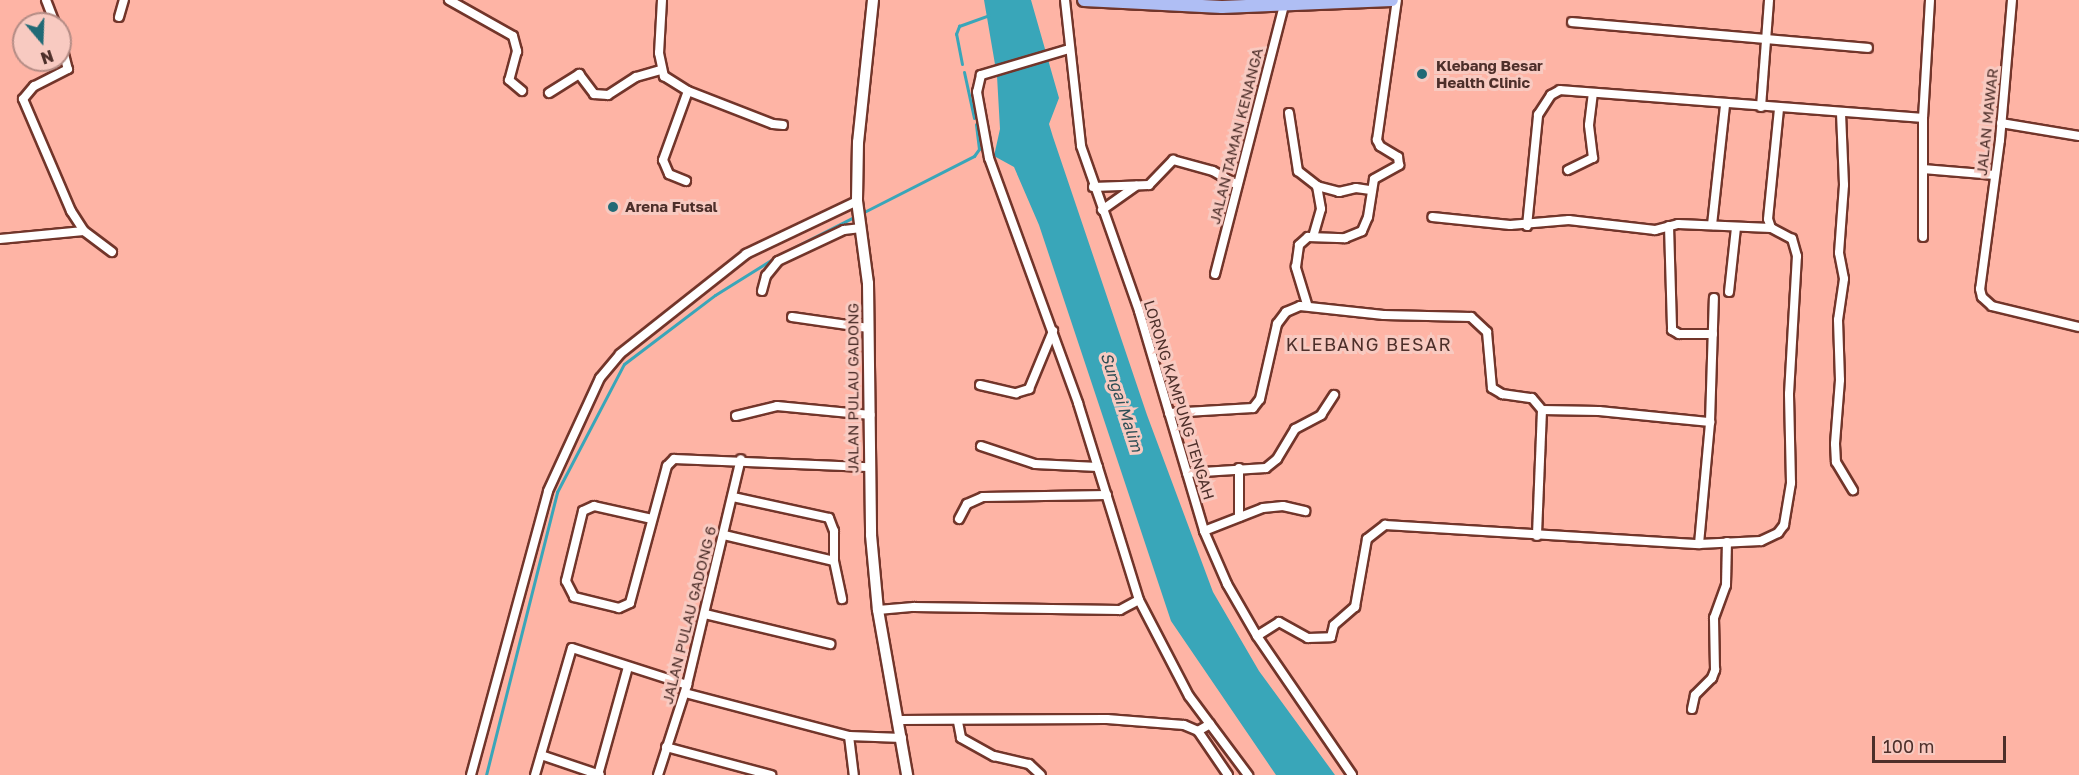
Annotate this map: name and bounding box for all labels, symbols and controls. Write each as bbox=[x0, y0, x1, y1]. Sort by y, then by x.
north arrow bbox=[12, 12, 72, 72]
text: N bbox=[38, 46, 56, 69]
street label: JALAN TAMAN KENANGA bbox=[1205, 46, 1267, 226]
place label: Klebang Besar Health Clinic bbox=[1436, 56, 1543, 91]
marker: Klebang Besar Health Clinic bbox=[1413, 65, 1431, 83]
street label: JALAN MAWAR bbox=[1972, 67, 2002, 177]
place label: Arena Futsal bbox=[625, 198, 718, 216]
marker: Arena Futsal bbox=[606, 200, 620, 214]
street label: LORONG KAMPUNG TENGAH bbox=[1140, 298, 1218, 502]
street label: JALAN PULAU GADONG bbox=[844, 303, 862, 473]
district label: KLEBANG BESAR bbox=[1286, 333, 1452, 355]
water label: Sungai Malim bbox=[1097, 350, 1147, 454]
street label: JALAN PULAU GADONG 6 bbox=[658, 524, 720, 706]
scale bar bbox=[1875, 724, 2008, 762]
text: 100 m bbox=[1883, 735, 1934, 757]

